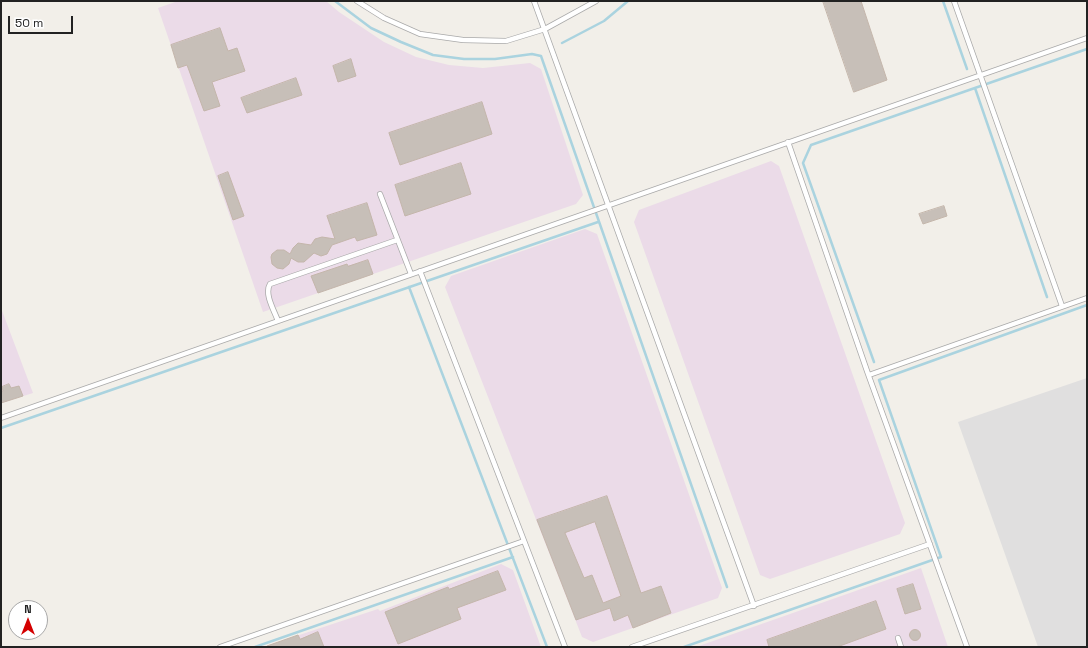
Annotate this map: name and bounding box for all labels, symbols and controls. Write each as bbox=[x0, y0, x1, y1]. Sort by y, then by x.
scale bar bbox=[10, 8, 75, 34]
text: 50 m bbox=[15, 15, 43, 31]
north arrow bbox=[8, 600, 48, 640]
text: N bbox=[24, 602, 32, 616]

